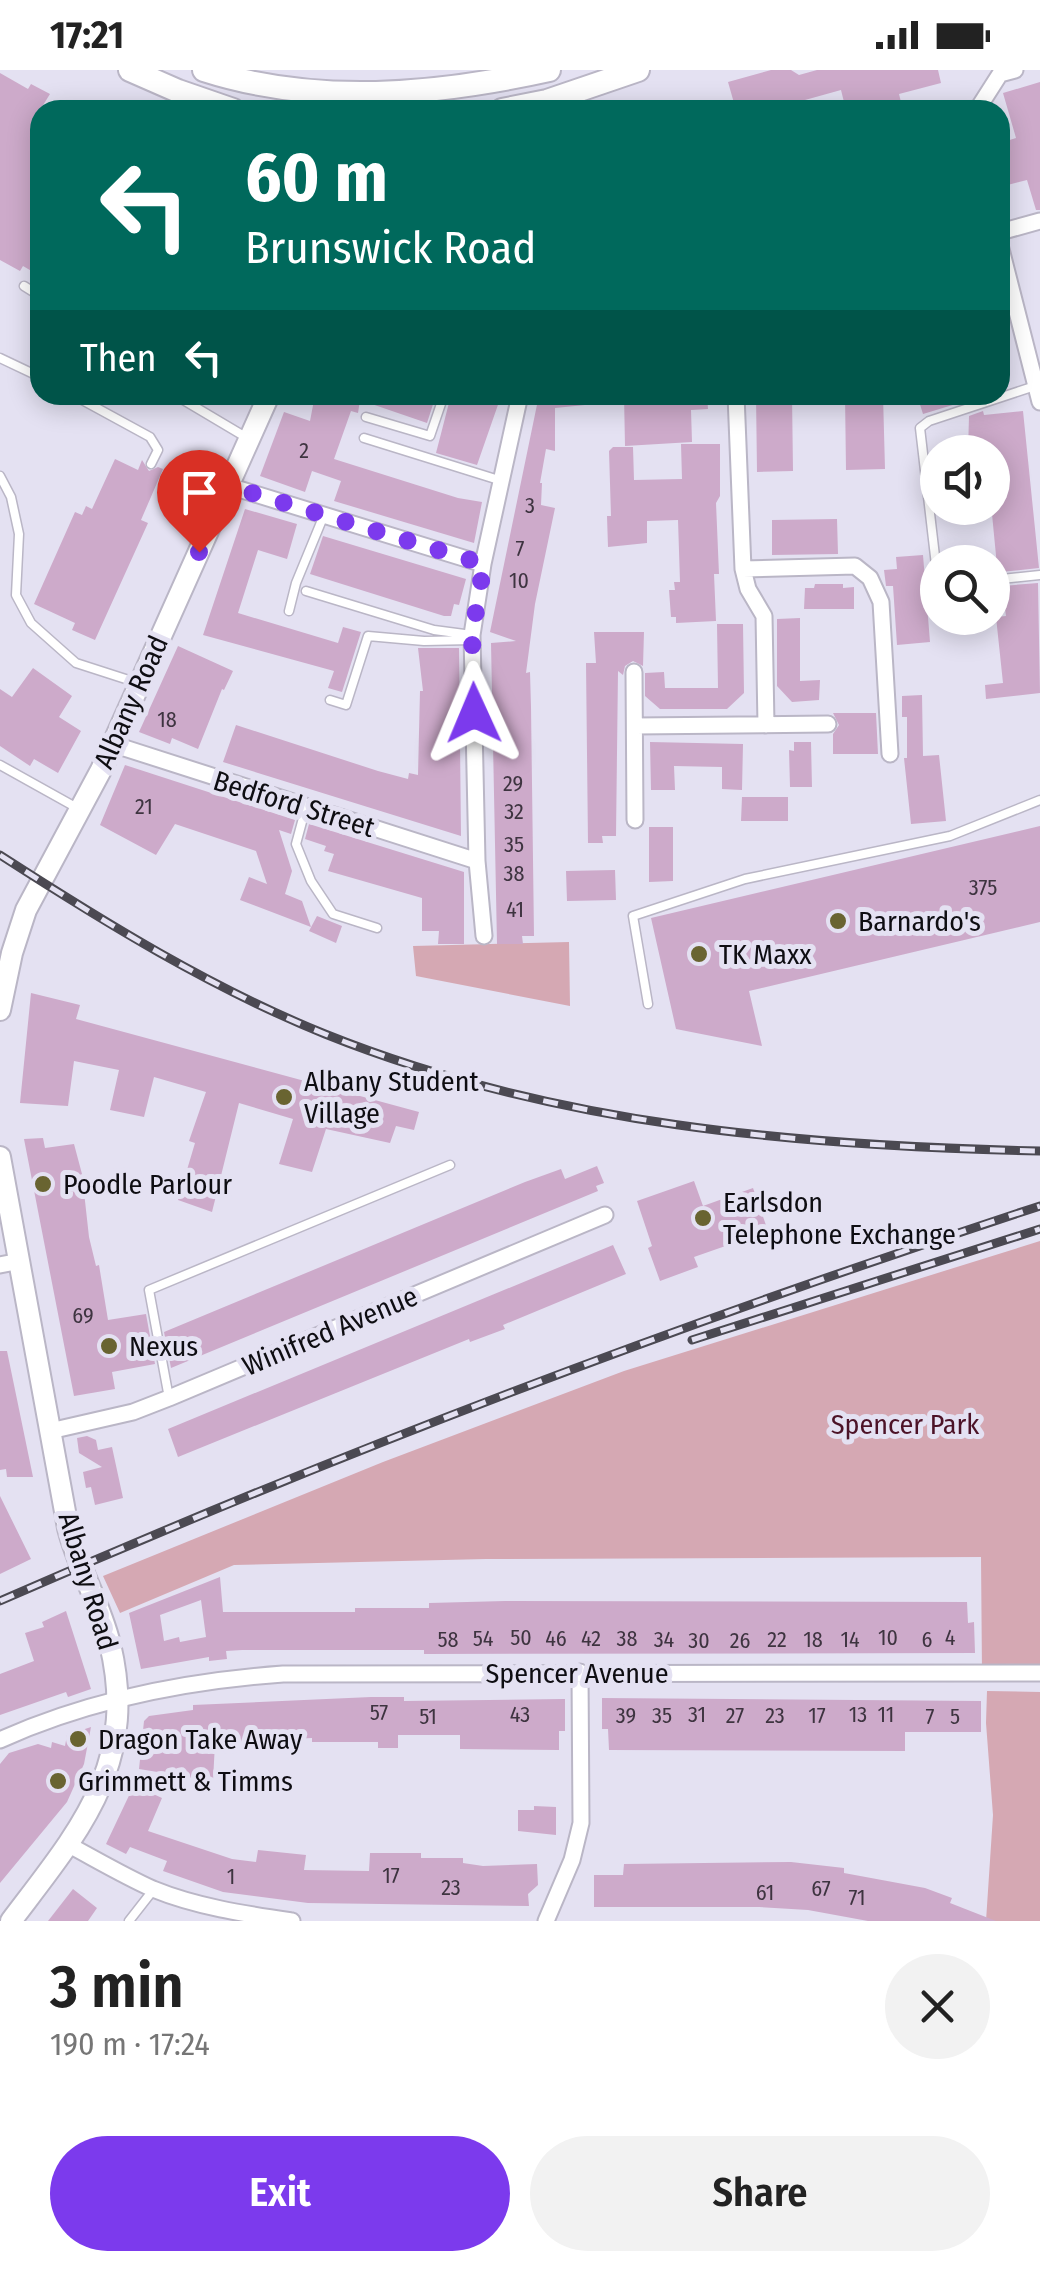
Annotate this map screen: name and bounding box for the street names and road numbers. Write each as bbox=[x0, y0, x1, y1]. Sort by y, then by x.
street label: Albany Road bbox=[87, 630, 175, 774]
street label: Bedford Street bbox=[210, 764, 379, 844]
street label: Winifred Avenue bbox=[238, 1279, 422, 1383]
street label: Albany Road bbox=[51, 1508, 125, 1654]
street label: Spencer Avenue bbox=[485, 1657, 669, 1690]

